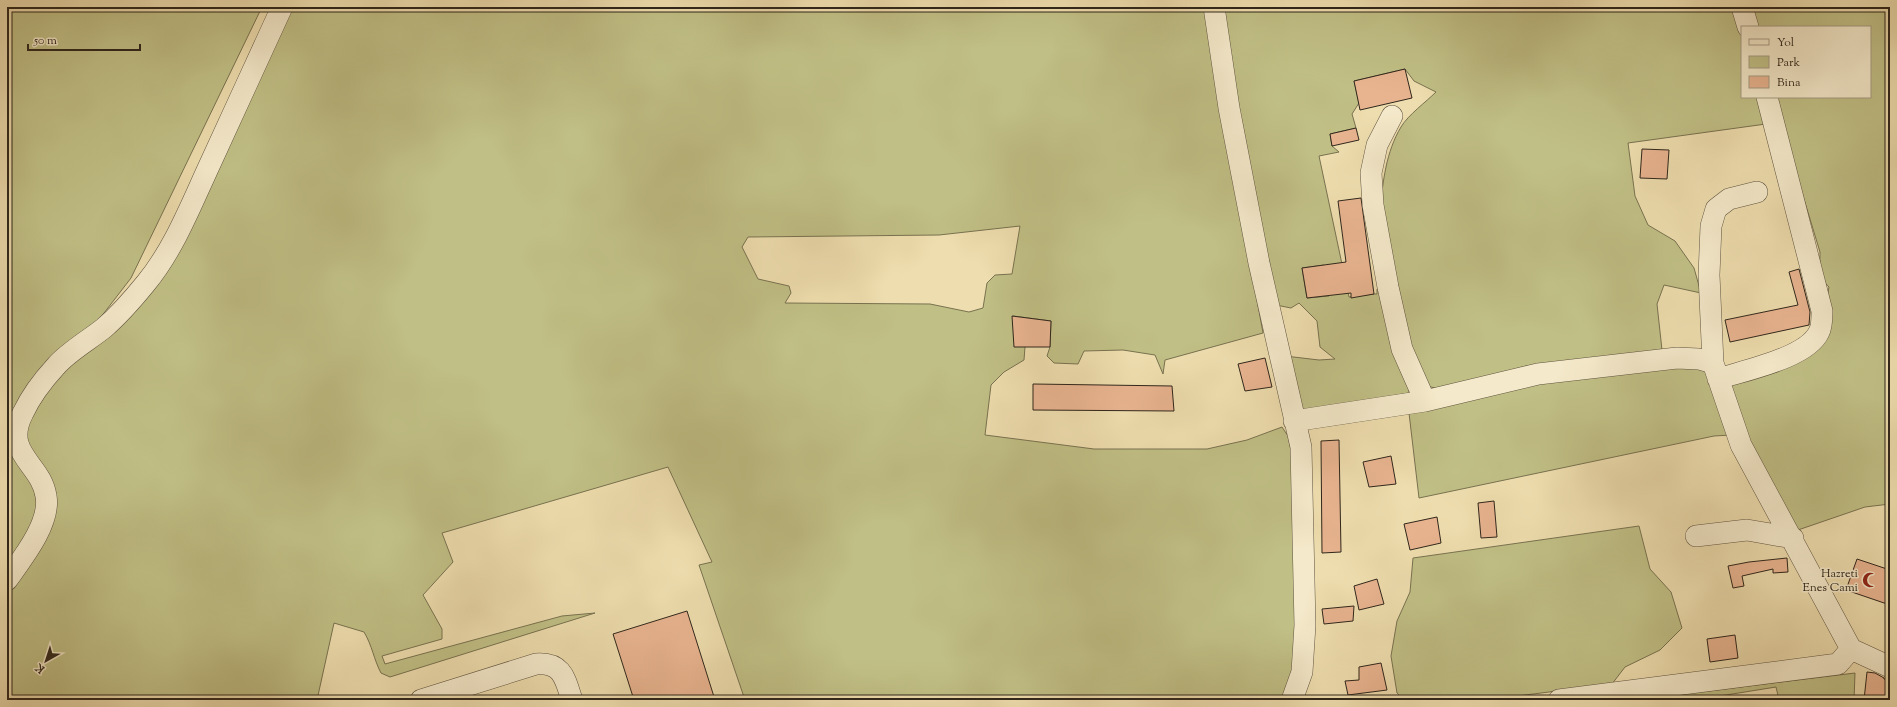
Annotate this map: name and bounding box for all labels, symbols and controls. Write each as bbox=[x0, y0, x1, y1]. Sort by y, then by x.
scale bar bbox=[28, 26, 140, 52]
legend bbox=[1741, 26, 1871, 98]
text: 50 m bbox=[33, 32, 57, 50]
text: Yol bbox=[1777, 34, 1795, 52]
text: Park bbox=[1777, 54, 1800, 72]
text: Bina bbox=[1777, 74, 1801, 92]
place label: Hazreti Enes Cami bbox=[1803, 565, 1859, 597]
mosque icon: Hazreti Enes Cami bbox=[1861, 571, 1879, 589]
north arrow bbox=[26, 641, 66, 681]
text: K bbox=[32, 659, 49, 677]

